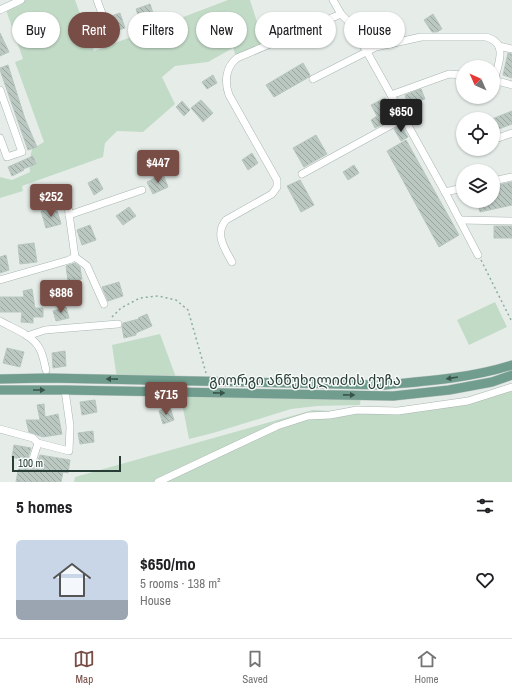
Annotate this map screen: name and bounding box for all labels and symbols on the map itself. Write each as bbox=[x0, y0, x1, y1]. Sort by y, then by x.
north arrow bbox=[456, 60, 500, 104]
pin: $650 bbox=[377, 99, 425, 133]
pin: $447 bbox=[134, 150, 182, 184]
pin: $252 bbox=[27, 184, 75, 218]
pin: $886 bbox=[37, 280, 85, 314]
street label: გიორგი ანწუხელიძის ქუჩა bbox=[209, 371, 401, 389]
one-way arrow bbox=[446, 375, 458, 381]
one-way arrow bbox=[105, 376, 118, 382]
pin: $715 bbox=[142, 382, 190, 416]
one-way arrow bbox=[33, 387, 46, 393]
one-way arrow bbox=[213, 390, 226, 396]
one-way arrow bbox=[343, 392, 356, 398]
scale bar bbox=[12, 454, 121, 473]

